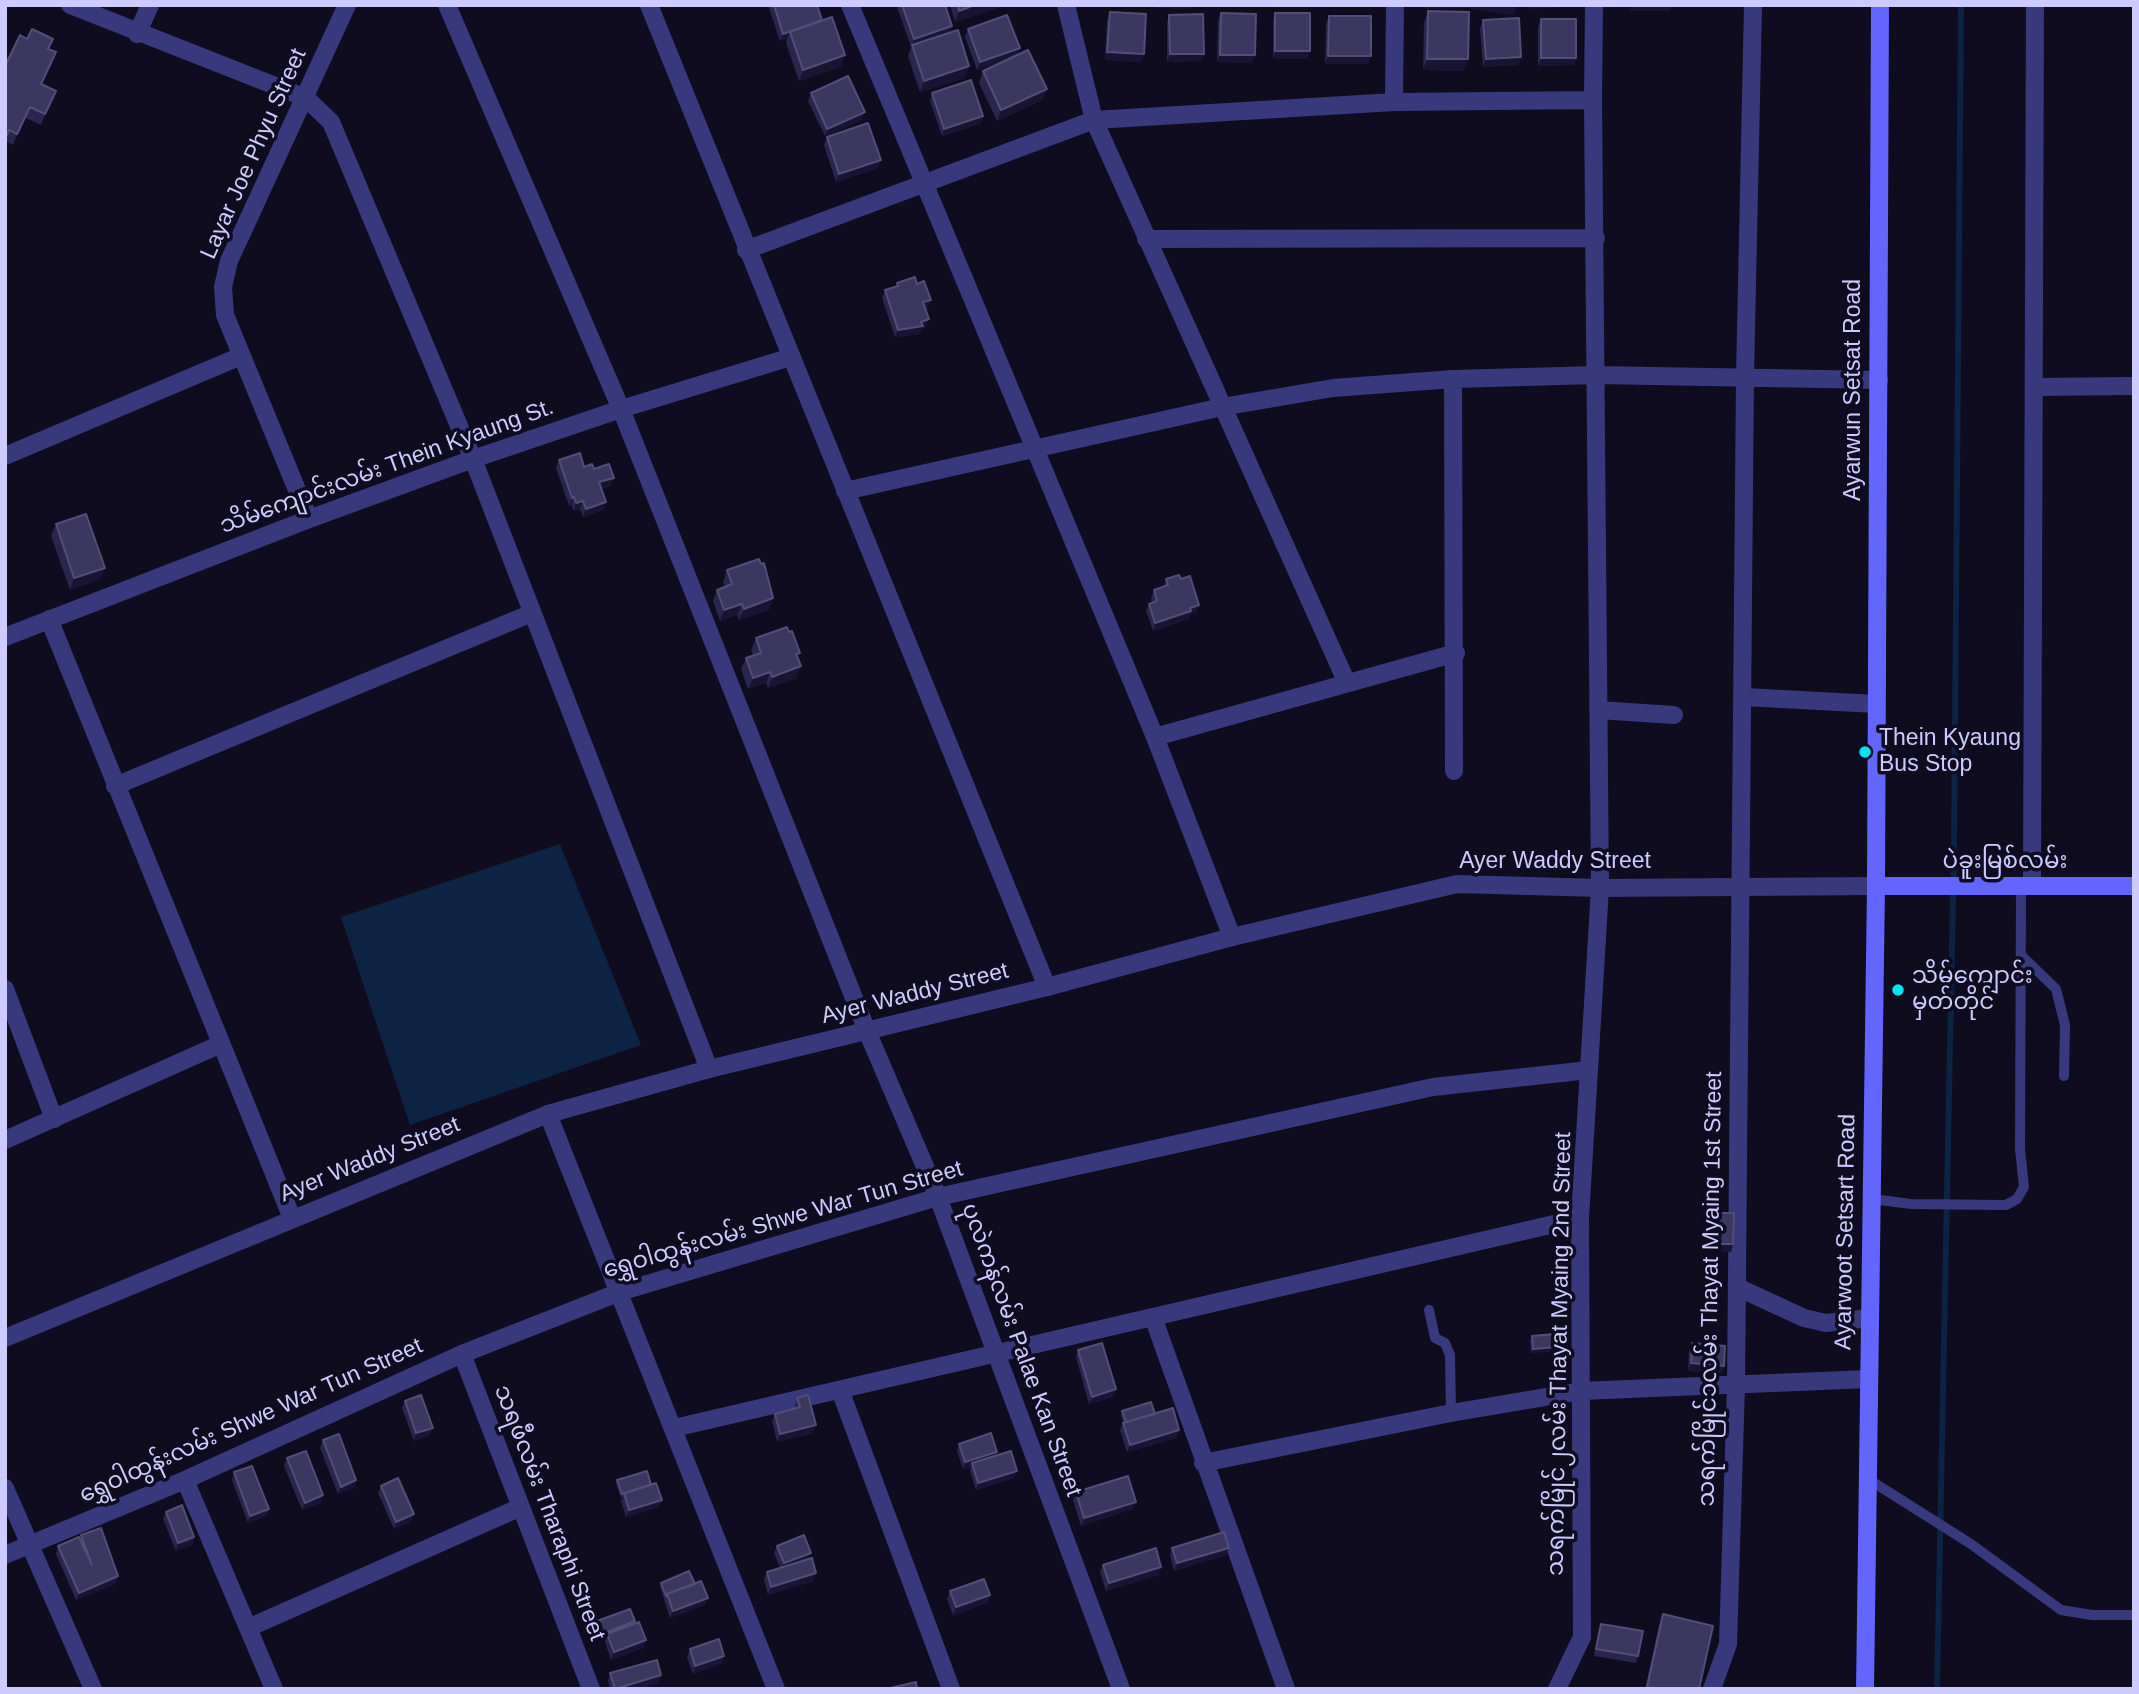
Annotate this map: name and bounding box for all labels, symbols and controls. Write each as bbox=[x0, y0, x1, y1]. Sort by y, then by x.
street label: Layar Joe Phyu Street bbox=[195, 44, 313, 264]
street label: Ayarwun Setsat Road bbox=[1840, 279, 1868, 501]
street label: သိမ်ကျောင်းလမ်း Thein Kyaung St. bbox=[216, 394, 558, 540]
place label: Thein Kyaung Bus Stop bbox=[1879, 725, 2021, 779]
marker: Thein Kyaung Bus Stop bbox=[1857, 744, 1873, 760]
street label: Ayer Waddy Street bbox=[1459, 848, 1651, 876]
street label: ပဲခူးမြစ်လမ်း bbox=[1943, 848, 2067, 876]
street label: Ayer Waddy Street bbox=[819, 957, 1011, 1031]
place label: သိမ်ကျောင်း မှတ်တိုင် bbox=[1912, 963, 2033, 1017]
marker: သိမ်ကျောင်း မှတ်တိုင် bbox=[1890, 982, 1906, 998]
street label: သရက်မြိုင်၁လမ်း Thayat Myaing 1st Street bbox=[1693, 1071, 1729, 1507]
street label: Ayer Waddy Street bbox=[276, 1111, 464, 1209]
street label: Ayarwoot Setsart Road bbox=[1830, 1114, 1862, 1350]
street label: သရက်မြိုင်၂လမ်း Thayat Myaing 2nd Street bbox=[1542, 1132, 1578, 1576]
street label: ရွှေဝါထွန်းလမ်း Shwe War Tun Street bbox=[600, 1155, 966, 1285]
street label: ပုလဲကန်လမ်း Palae Kan Street bbox=[955, 1200, 1087, 1500]
street label: ရွှေဝါထွန်းလမ်း Shwe War Tun Street bbox=[75, 1333, 427, 1509]
street label: သရဖီလမ်း Tharaphi Street bbox=[487, 1381, 611, 1645]

